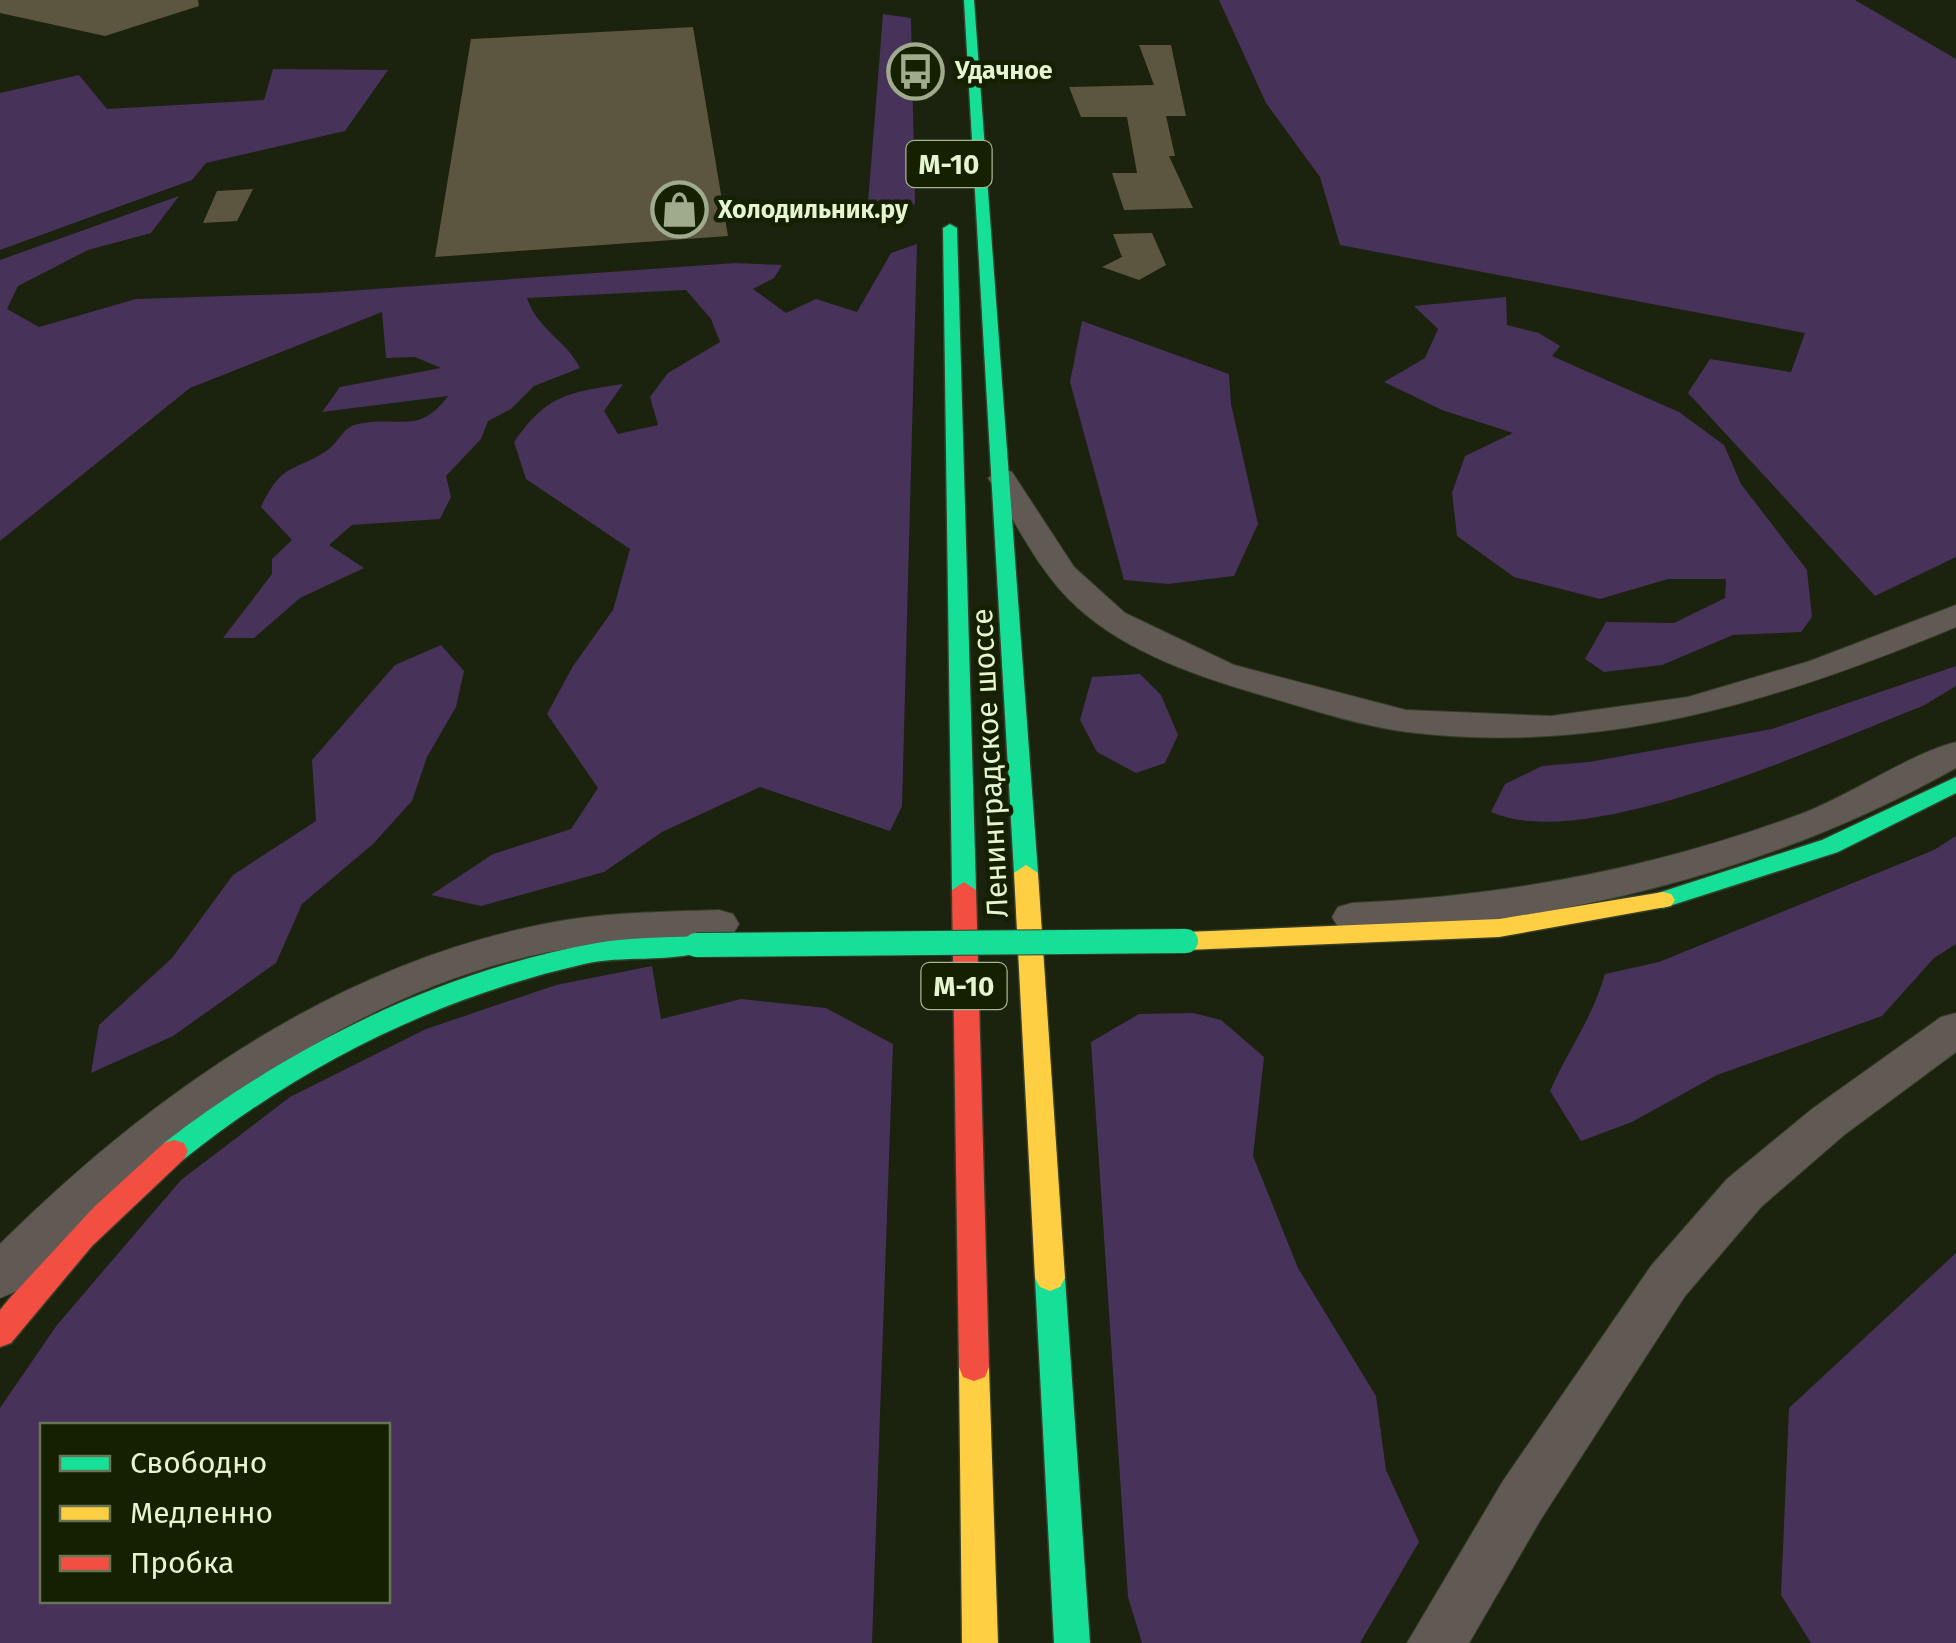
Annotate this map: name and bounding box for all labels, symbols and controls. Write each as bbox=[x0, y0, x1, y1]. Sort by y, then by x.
bus stop icon: Удачное bbox=[886, 41, 946, 101]
place label: Удачное bbox=[954, 56, 1053, 86]
road number: М-10 bbox=[906, 141, 992, 187]
shop icon: Холодильник.ру bbox=[649, 180, 709, 240]
place label: Холодильник.ру bbox=[717, 195, 909, 225]
street label: Ленинградское шоссе bbox=[964, 607, 1016, 919]
road number: М-10 bbox=[922, 963, 1006, 1009]
legend bbox=[40, 1423, 390, 1603]
text: Свободно bbox=[130, 1445, 267, 1481]
text: Медленно bbox=[130, 1495, 273, 1531]
text: Пробка bbox=[130, 1545, 234, 1581]

